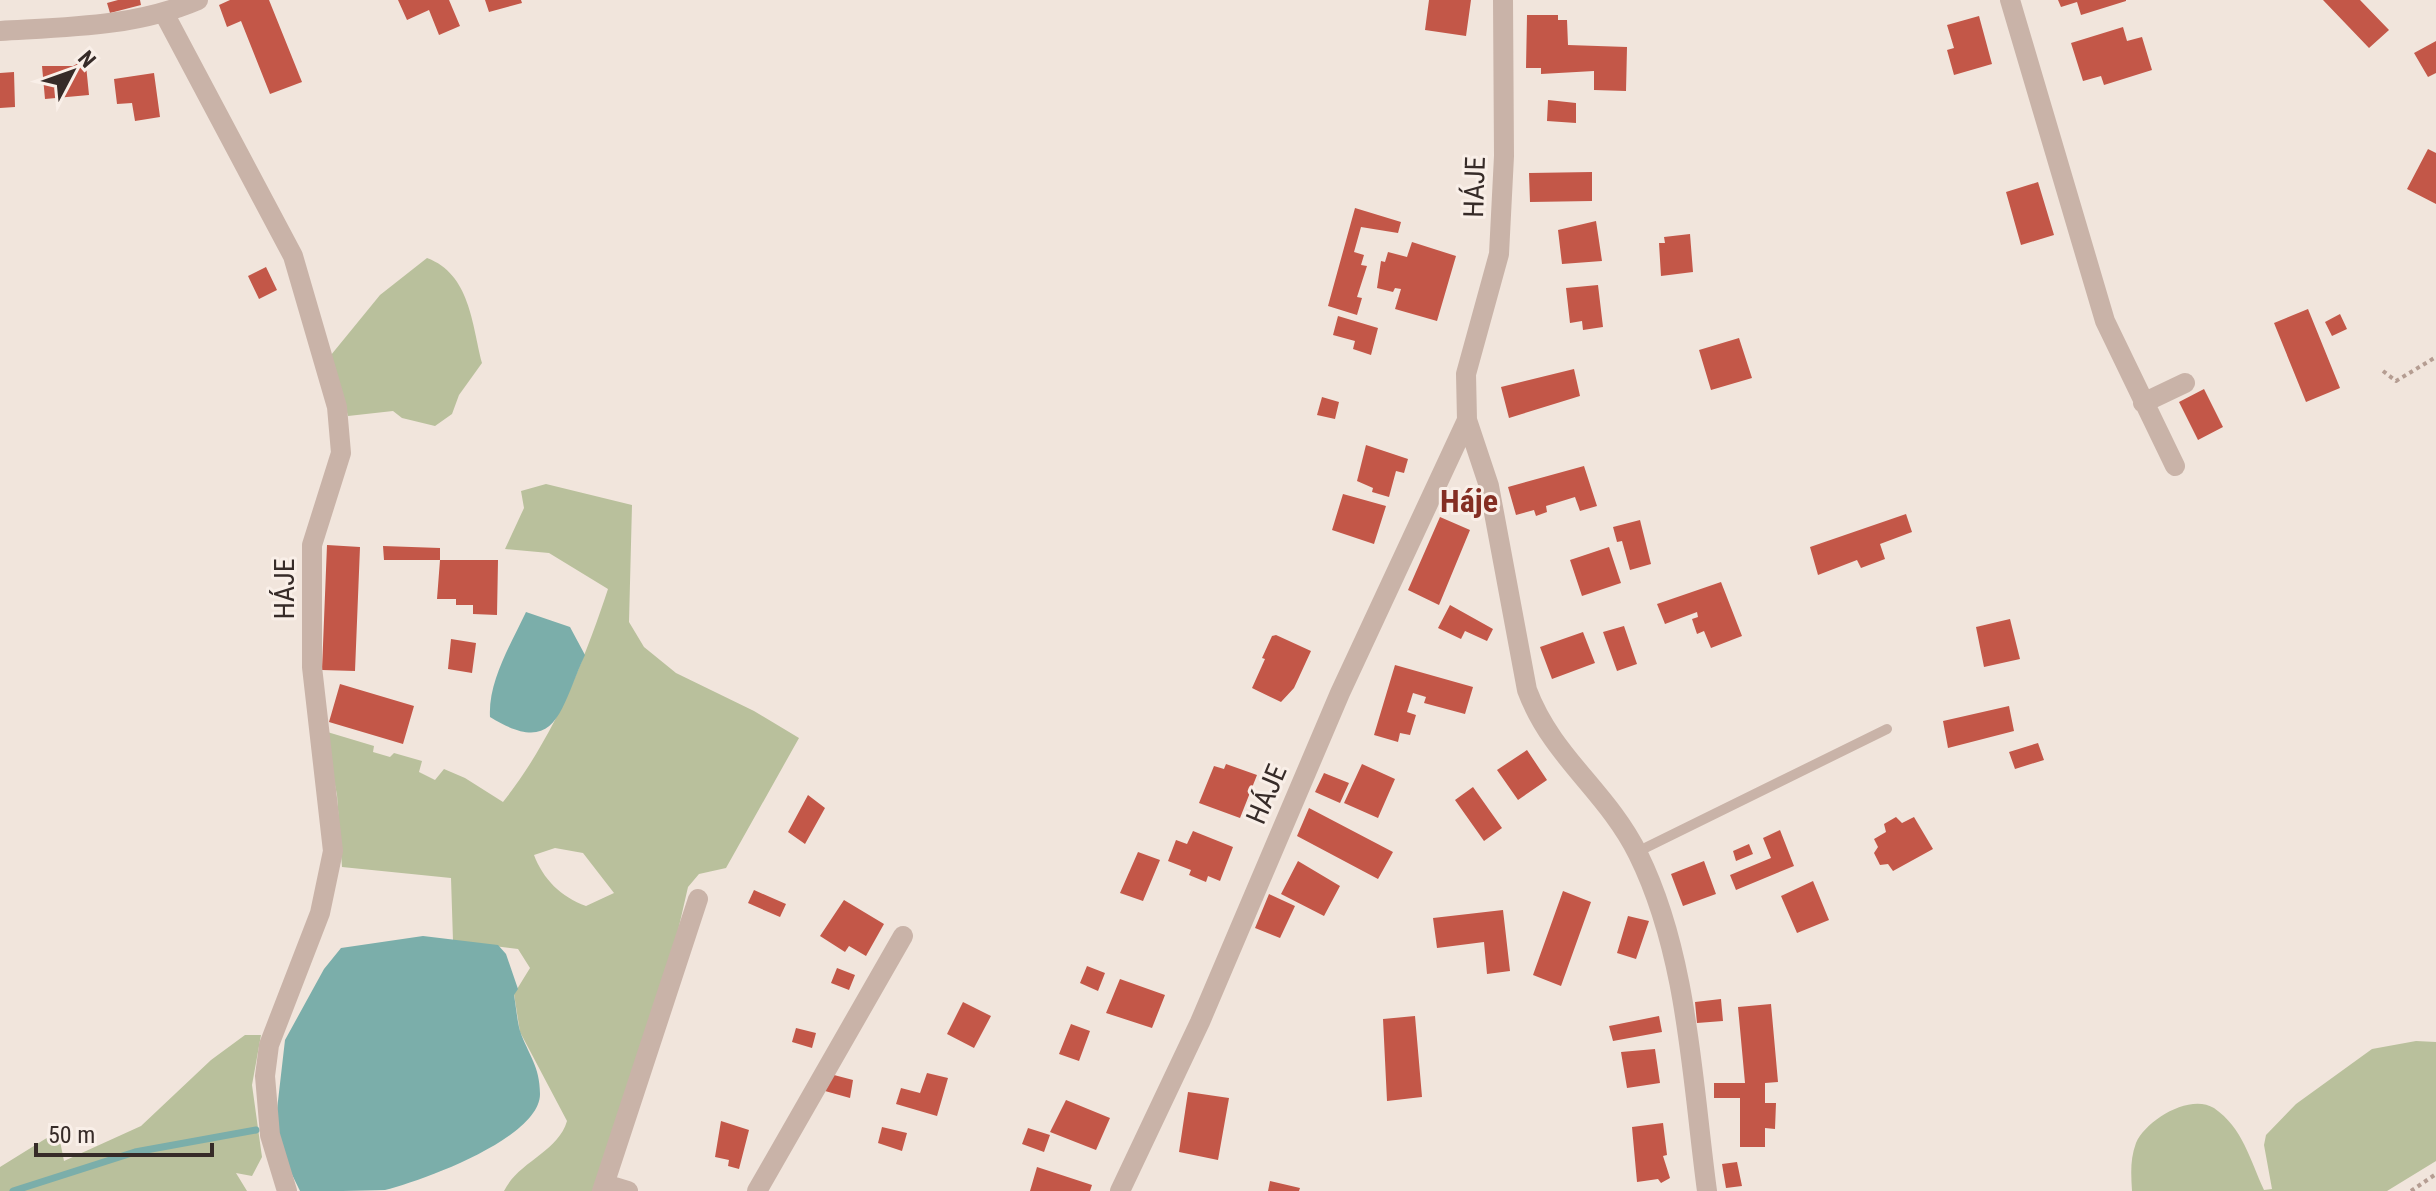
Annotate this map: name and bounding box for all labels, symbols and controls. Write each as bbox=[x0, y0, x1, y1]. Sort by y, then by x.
north arrow bbox=[32, 32, 112, 112]
text: N bbox=[73, 46, 101, 72]
street label: HÁJE bbox=[1457, 156, 1492, 218]
district label: Háje bbox=[1440, 482, 1498, 520]
street label: HÁJE bbox=[268, 558, 301, 620]
street label: HÁJE bbox=[1239, 760, 1294, 829]
scale bar bbox=[36, 1107, 212, 1157]
text: 50 m bbox=[48, 1121, 95, 1149]

